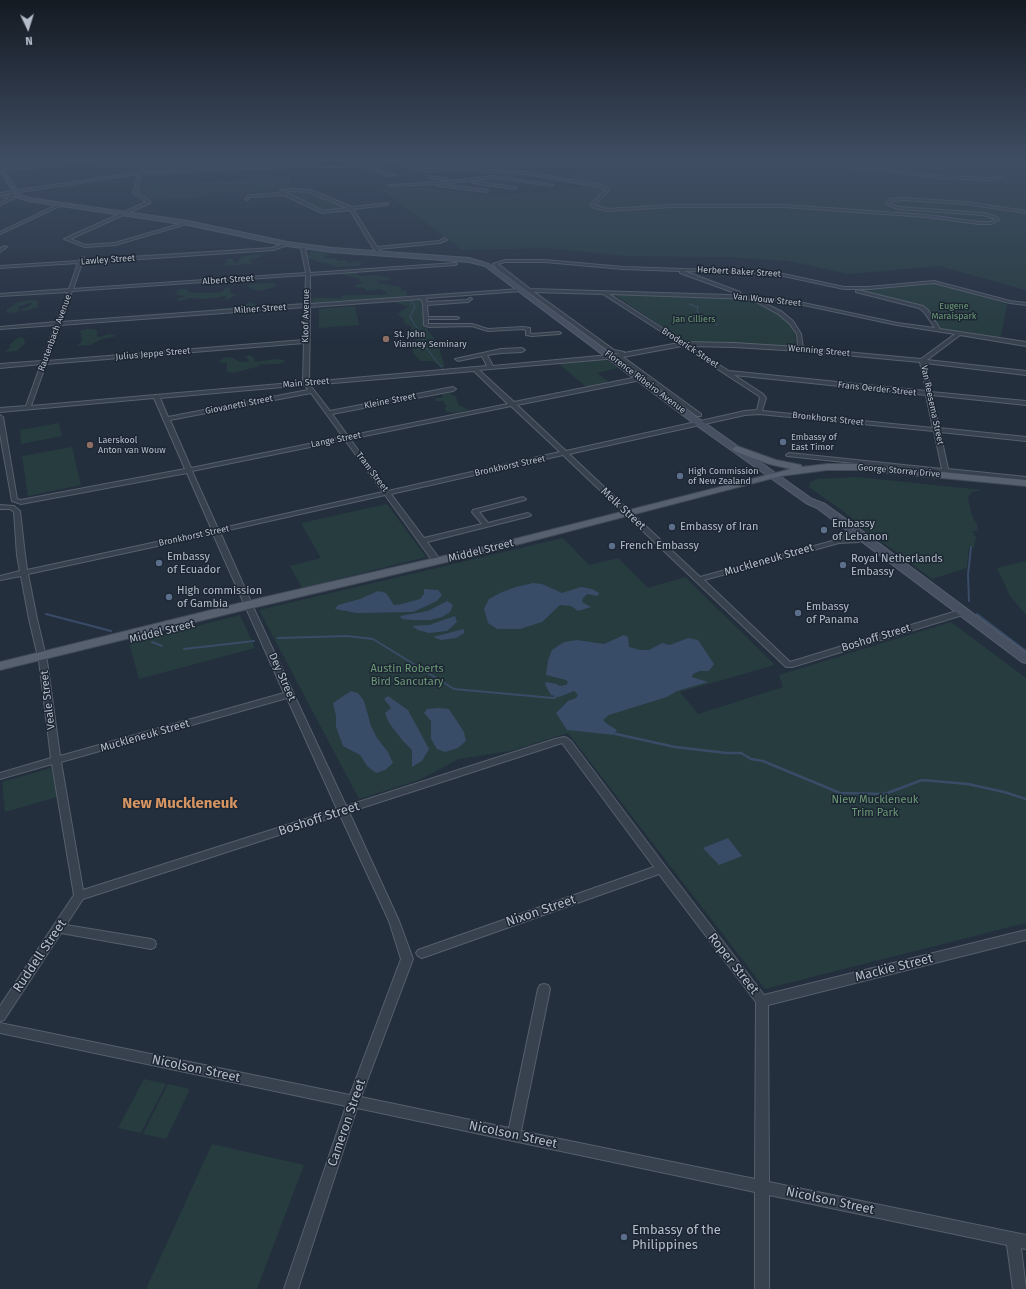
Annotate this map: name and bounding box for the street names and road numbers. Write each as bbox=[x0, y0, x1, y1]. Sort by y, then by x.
street label: Lawley Street bbox=[80, 253, 136, 267]
street label: Herbert Baker Street bbox=[697, 264, 781, 280]
street label: Albert Street bbox=[202, 273, 254, 287]
street label: Kloof Avenue bbox=[300, 289, 312, 343]
street label: Van Wouw Street bbox=[732, 291, 802, 309]
street label: Rautenbach Avenue bbox=[36, 293, 74, 373]
street label: Milner Street bbox=[233, 302, 287, 316]
street label: Broderick Street bbox=[659, 326, 721, 370]
street label: Wenning Street bbox=[788, 343, 850, 359]
street label: Julius Jeppe Street bbox=[115, 345, 191, 363]
street label: Florence Ribeiro Avenue bbox=[602, 348, 688, 416]
street label: Van Reesema Street bbox=[918, 364, 946, 446]
street label: Main Street bbox=[282, 376, 330, 390]
street label: Frans Oerder Street bbox=[837, 380, 917, 398]
street label: Kleine Street bbox=[363, 391, 417, 411]
street label: Giovanetti Street bbox=[204, 393, 274, 417]
street label: Bronkhorst Street bbox=[792, 410, 864, 428]
street label: Lange Street bbox=[310, 430, 362, 450]
street label: Tram Street bbox=[354, 450, 390, 494]
street label: Bronkhorst Street bbox=[474, 453, 546, 479]
street label: George Storrar Drive bbox=[857, 462, 941, 480]
street label: Melk Street bbox=[598, 485, 648, 533]
street label: Bronkhorst Street bbox=[158, 523, 230, 549]
street label: Middel Street bbox=[447, 537, 515, 565]
street label: Muckleneuk Street bbox=[723, 541, 815, 579]
street label: Middel Street bbox=[128, 618, 196, 646]
street label: Boshoff Street bbox=[840, 621, 912, 655]
street label: Dey Street bbox=[266, 651, 298, 703]
street label: Veale Street bbox=[38, 670, 58, 730]
street label: Muckleneuk Street bbox=[99, 717, 191, 755]
street label: Boshoff Street bbox=[277, 799, 361, 839]
street label: Nixon Street bbox=[504, 892, 578, 930]
street label: Ruddell Street bbox=[10, 917, 70, 995]
street label: Roper Street bbox=[704, 930, 762, 998]
street label: Mackie Street bbox=[854, 951, 934, 985]
street label: Nicolson Street bbox=[150, 1052, 242, 1086]
street label: Cameron Street bbox=[325, 1077, 369, 1169]
street label: Nicolson Street bbox=[467, 1118, 559, 1152]
street label: Nicolson Street bbox=[784, 1184, 876, 1218]

